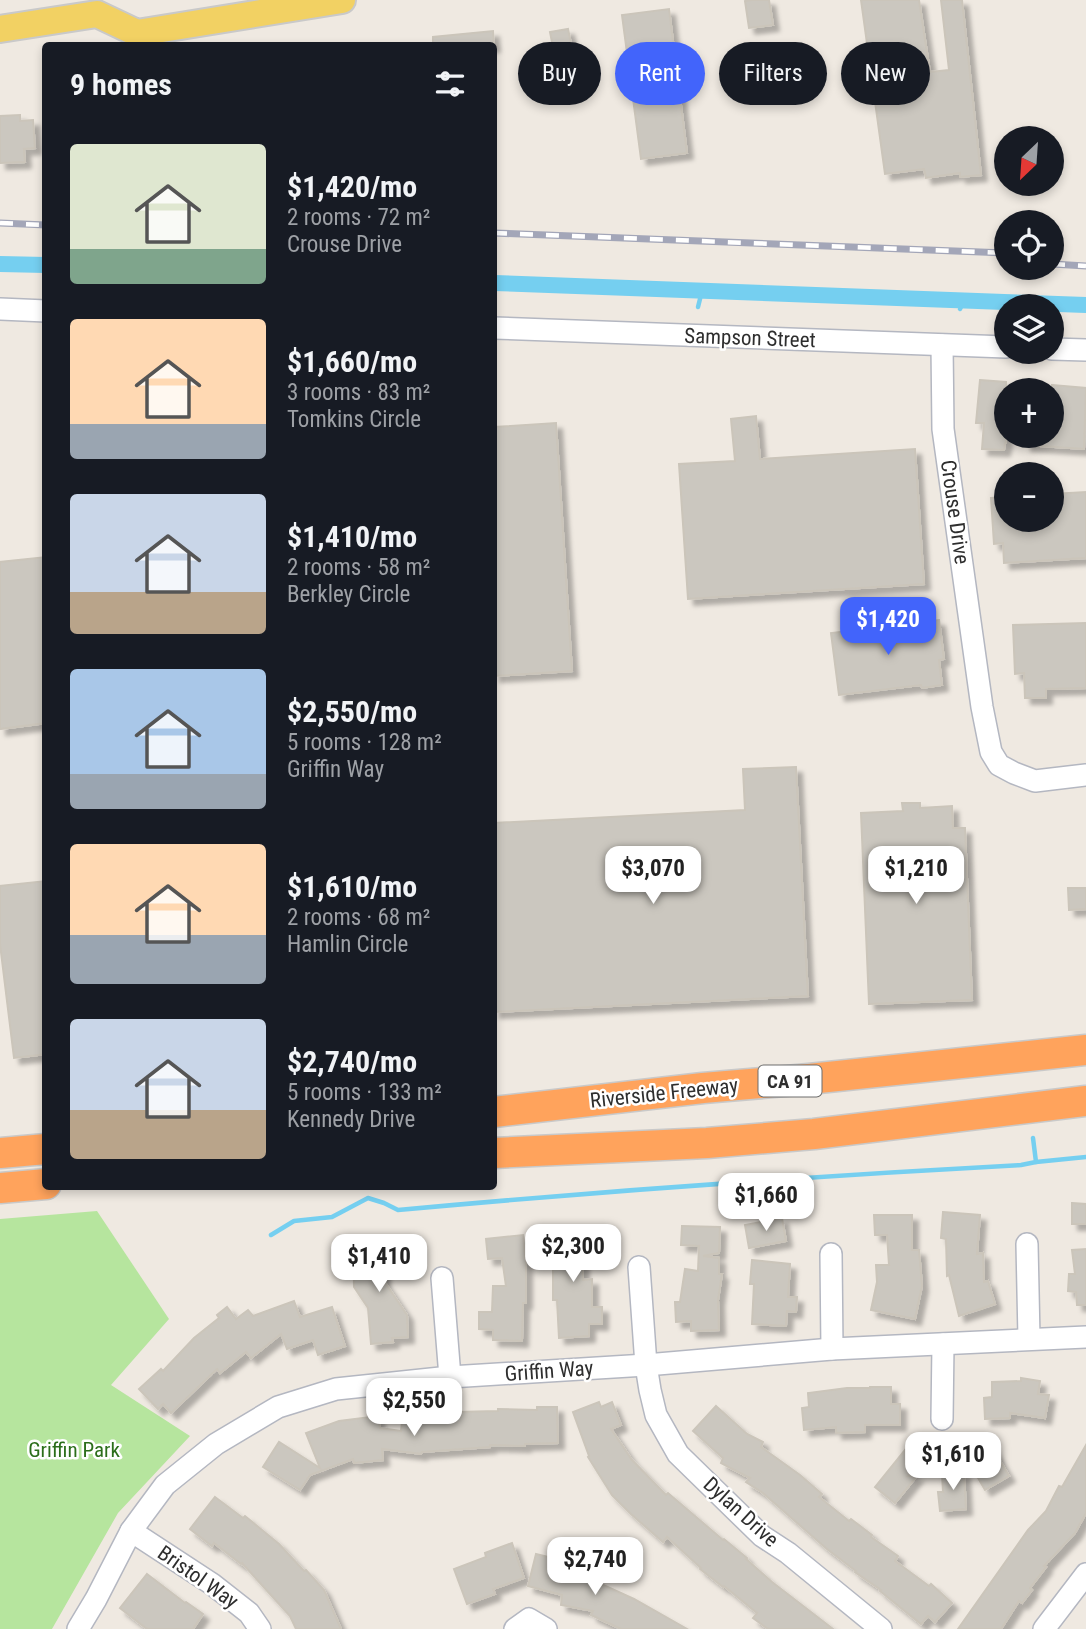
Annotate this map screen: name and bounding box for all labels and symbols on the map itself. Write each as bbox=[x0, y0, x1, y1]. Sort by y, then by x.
north arrow bbox=[994, 126, 1064, 196]
street label: Sampson Street bbox=[684, 324, 816, 352]
street label: Crouse Drive bbox=[936, 458, 974, 566]
pin: $1,420 bbox=[831, 598, 945, 657]
pin: $3,070 bbox=[596, 846, 710, 906]
pin: $1,210 bbox=[859, 846, 973, 906]
road number: CA 91 bbox=[758, 1065, 822, 1096]
street label: Riverside Freeway bbox=[589, 1073, 739, 1113]
pin: $1,660 bbox=[709, 1174, 823, 1233]
pin: $2,300 bbox=[516, 1224, 630, 1284]
pin: $1,410 bbox=[322, 1234, 436, 1294]
street label: Griffin Way bbox=[504, 1356, 594, 1386]
pin: $2,550 bbox=[357, 1378, 471, 1438]
pin: $1,610 bbox=[896, 1432, 1010, 1492]
park label: Griffin Park bbox=[28, 1438, 120, 1462]
street label: Dylan Drive bbox=[699, 1472, 784, 1552]
pin: $2,740 bbox=[538, 1538, 652, 1597]
street label: Bristol Way bbox=[153, 1541, 243, 1614]

